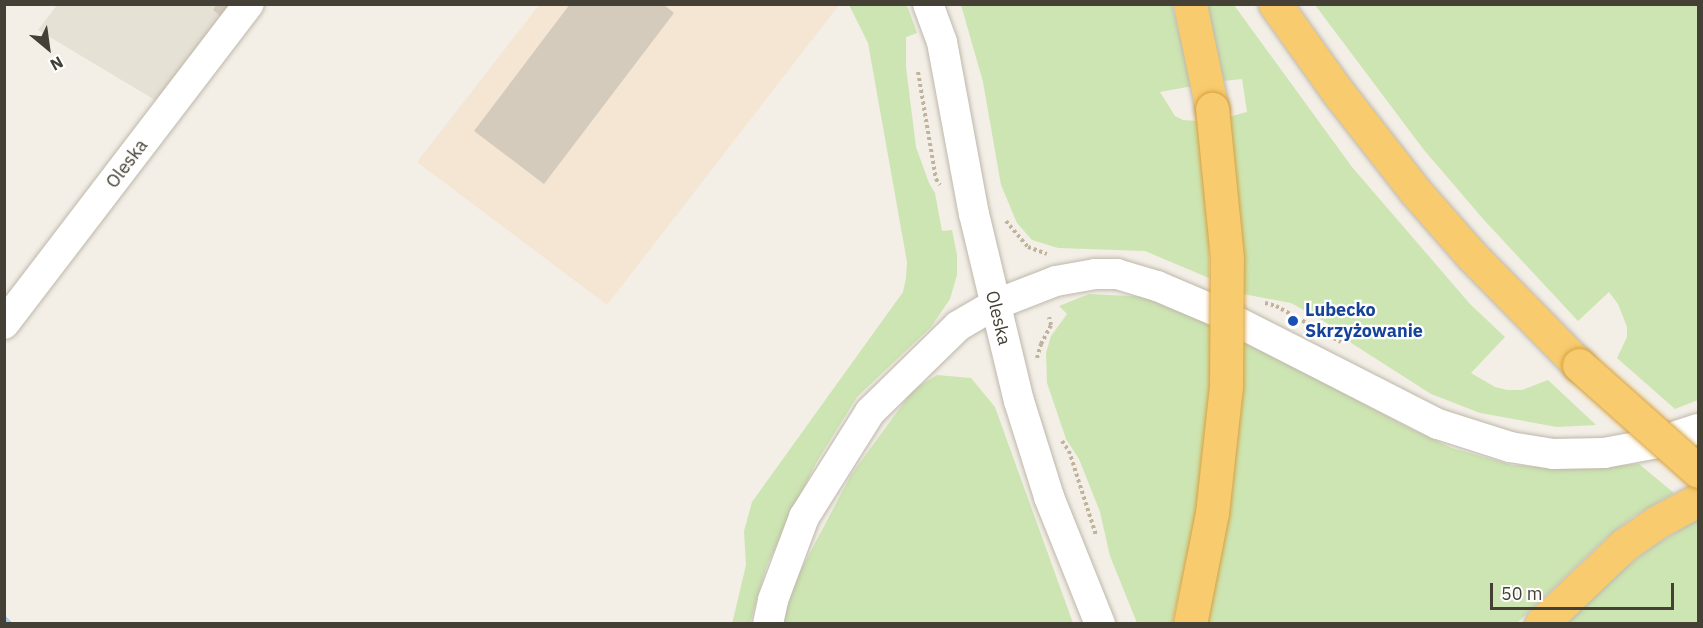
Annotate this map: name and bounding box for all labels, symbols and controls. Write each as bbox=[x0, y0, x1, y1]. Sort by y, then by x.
north arrow bbox=[18, 18, 78, 78]
text: N bbox=[47, 52, 67, 75]
street label: Oleska bbox=[102, 135, 152, 193]
street label: Oleska bbox=[981, 289, 1015, 347]
place label: Lubecko Skrzyżowanie bbox=[1305, 300, 1423, 342]
marker: Lubecko Skrzyżowanie bbox=[1286, 314, 1300, 328]
scale bar bbox=[1493, 571, 1678, 609]
text: 50 m bbox=[1501, 582, 1543, 605]

